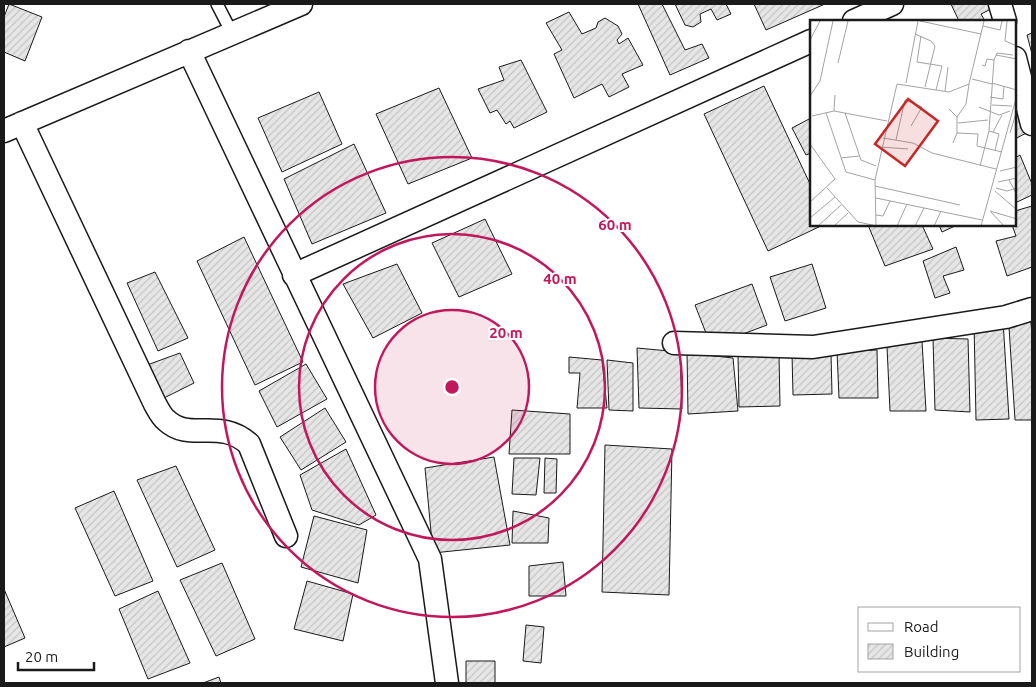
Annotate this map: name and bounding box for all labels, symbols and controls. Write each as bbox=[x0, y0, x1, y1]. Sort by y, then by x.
inset map bbox=[810, 20, 1016, 226]
text: 60 m bbox=[598, 216, 632, 233]
text: 40 m bbox=[543, 270, 577, 287]
text: 20 m bbox=[489, 324, 523, 341]
centre of rings bbox=[443, 378, 461, 396]
legend bbox=[858, 607, 1021, 672]
text: Road bbox=[904, 618, 939, 635]
scale bar bbox=[18, 640, 94, 672]
text: Building bbox=[904, 643, 959, 660]
text: 20 m bbox=[25, 648, 58, 665]

